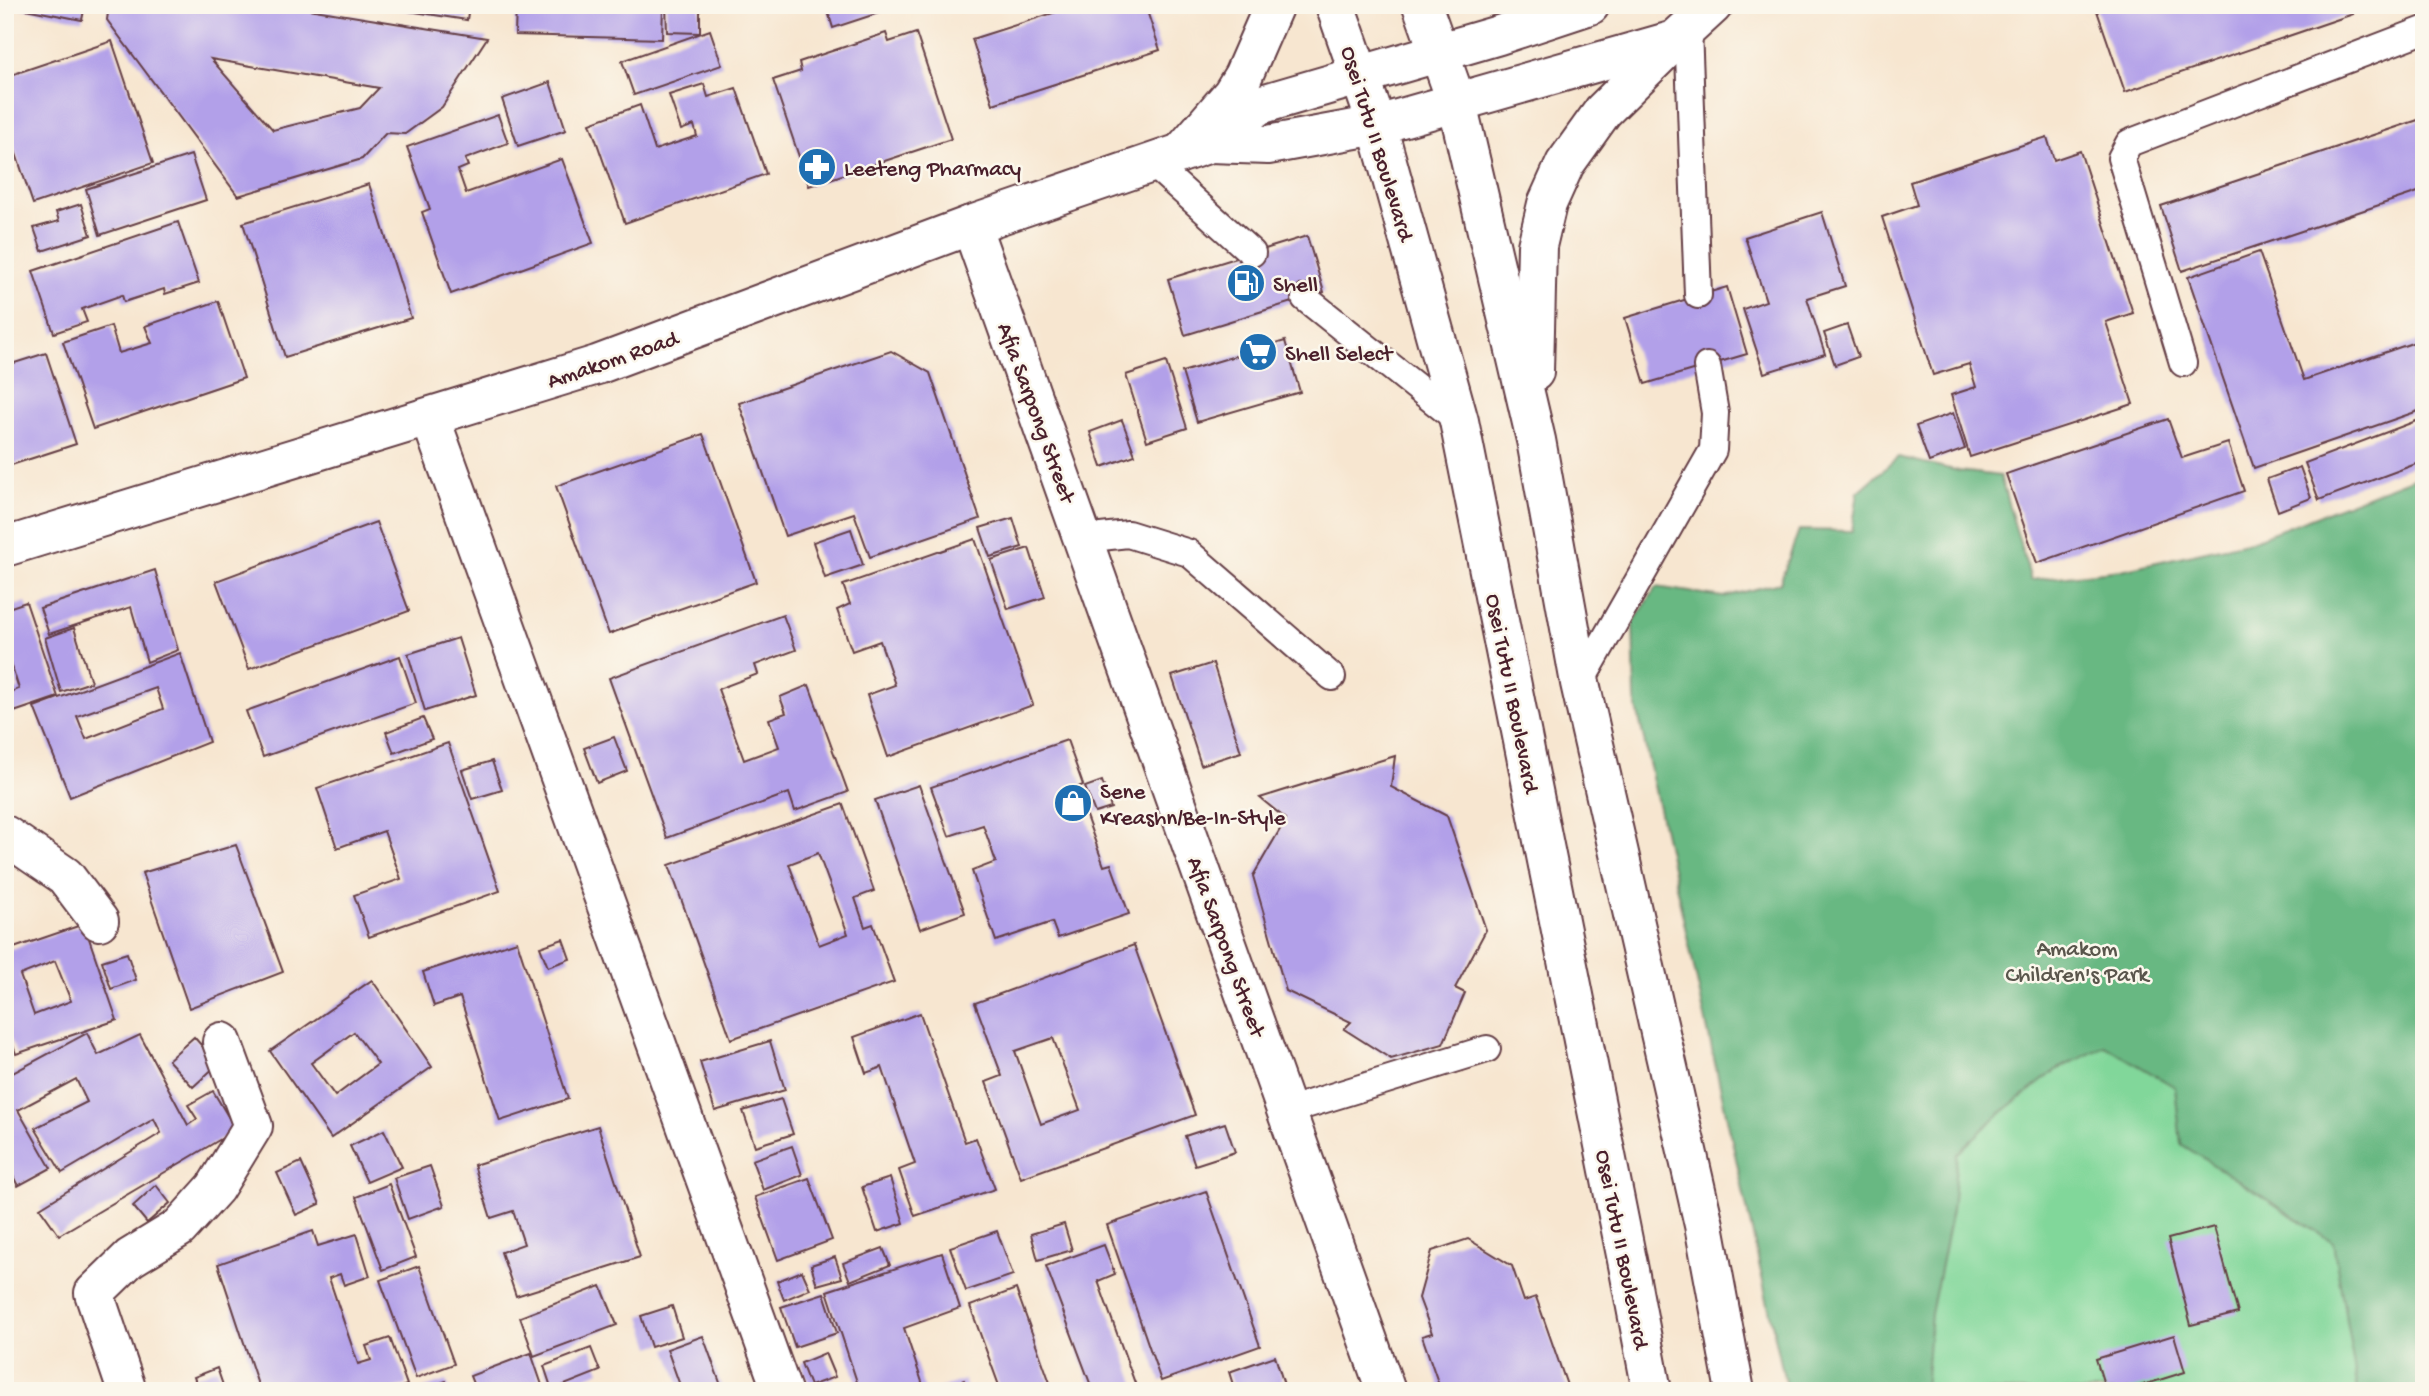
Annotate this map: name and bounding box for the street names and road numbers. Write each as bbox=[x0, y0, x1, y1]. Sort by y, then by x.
street label: Osei Tutu II Boulevard bbox=[1333, 43, 1419, 246]
street label: Afia Sarpong Street bbox=[990, 320, 1080, 508]
street label: Amakom Road bbox=[544, 326, 684, 396]
street label: Osei Tutu II Boulevard bbox=[1478, 592, 1543, 797]
street label: Afia Sarpong Street bbox=[1180, 854, 1270, 1042]
street label: Osei Tutu II Boulevard bbox=[1588, 1148, 1653, 1353]

